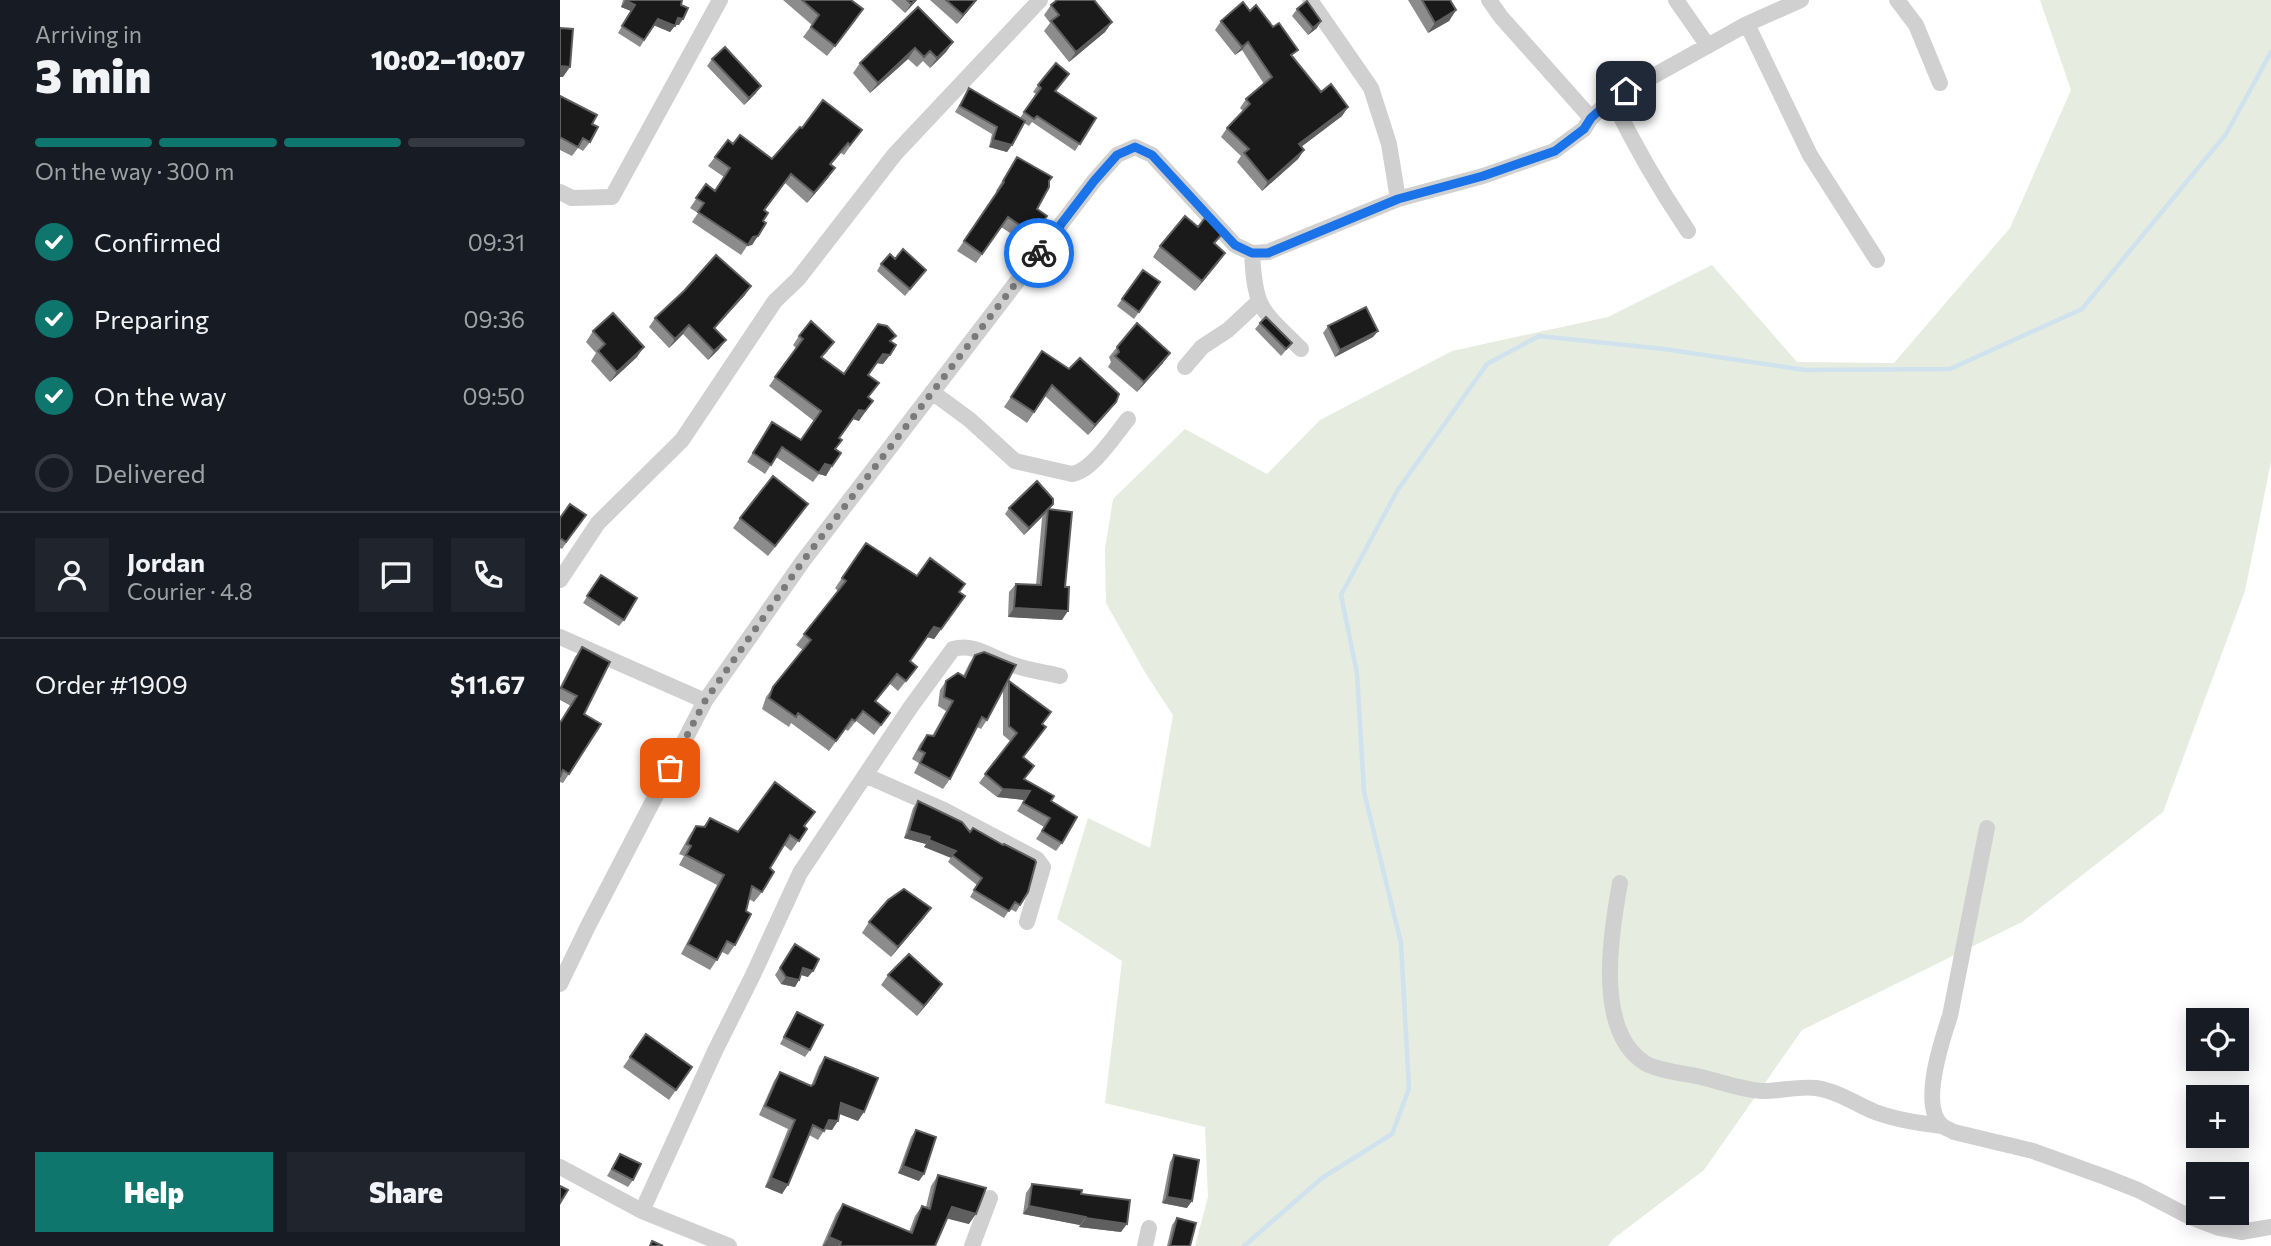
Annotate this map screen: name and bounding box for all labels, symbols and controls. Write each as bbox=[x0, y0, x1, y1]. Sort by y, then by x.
text: Arriving in bbox=[35, 20, 142, 48]
text: 10:02–10:07 bbox=[371, 44, 525, 75]
text: 3 min bbox=[35, 46, 151, 102]
pin bbox=[1596, 61, 1656, 121]
icon: home bbox=[1607, 72, 1645, 110]
text: On the way · 300 m bbox=[35, 157, 234, 185]
courier bbox=[1004, 218, 1074, 288]
icon: check bbox=[35, 223, 73, 261]
text: Confirmed bbox=[94, 226, 221, 257]
text: 09:31 bbox=[468, 228, 525, 256]
icon: bike bbox=[1020, 234, 1058, 272]
icon: check bbox=[35, 300, 73, 338]
text: Preparing bbox=[94, 303, 209, 334]
text: 09:36 bbox=[464, 305, 525, 333]
icon: check bbox=[35, 377, 73, 415]
text: On the way bbox=[94, 380, 227, 411]
text: 09:50 bbox=[462, 382, 525, 410]
text: Delivered bbox=[94, 457, 205, 488]
button: person bbox=[35, 538, 109, 612]
button: chat bbox=[359, 538, 433, 612]
button: phone bbox=[451, 538, 525, 612]
text: Jordan bbox=[127, 546, 205, 577]
text: Courier · 4.8 bbox=[127, 577, 253, 605]
text: Order #1909 bbox=[35, 668, 188, 699]
text: $11.67 bbox=[450, 668, 525, 699]
pin bbox=[640, 738, 700, 798]
icon: bag bbox=[651, 749, 689, 787]
map controls bbox=[2186, 1008, 2249, 1225]
button: locate bbox=[2186, 1008, 2249, 1071]
button: + bbox=[2186, 1085, 2249, 1148]
button: Help bbox=[35, 1152, 273, 1232]
button: Share bbox=[287, 1152, 525, 1232]
button: − bbox=[2186, 1162, 2249, 1225]

